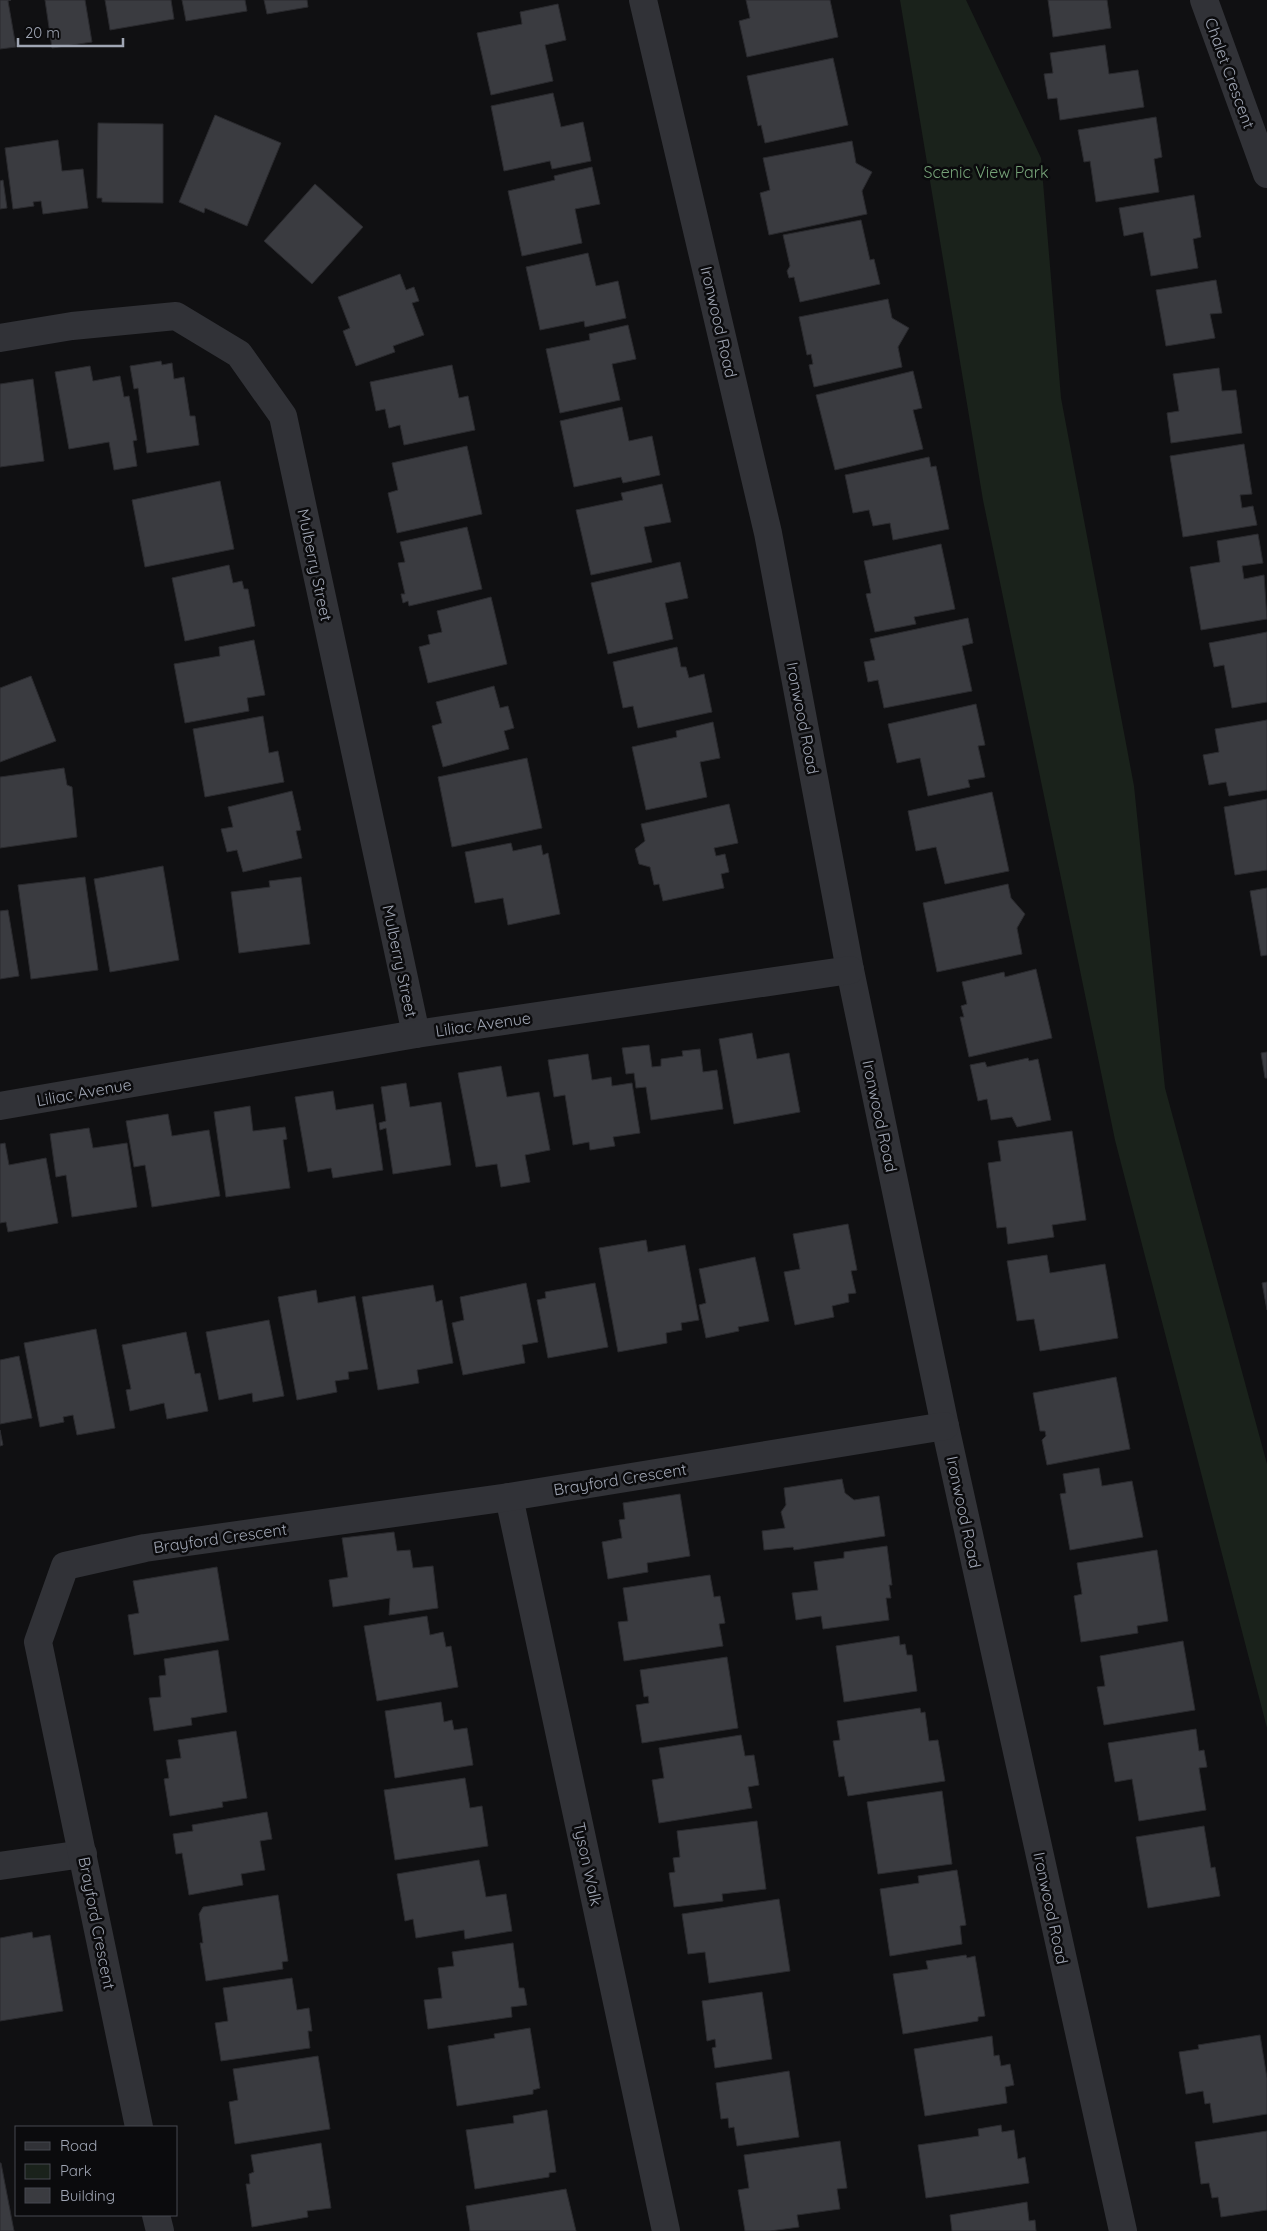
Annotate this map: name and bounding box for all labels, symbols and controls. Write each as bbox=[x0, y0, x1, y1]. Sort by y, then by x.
scale bar bbox=[18, 15, 122, 47]
street label: Chalet Crescent bbox=[1201, 15, 1259, 131]
text: 20 m bbox=[25, 23, 60, 42]
park label: Scenic View Park bbox=[923, 162, 1049, 182]
street label: Ironwood Road bbox=[696, 264, 742, 380]
street label: Mulberry Street bbox=[293, 507, 337, 623]
street label: Ironwood Road bbox=[782, 660, 824, 776]
street label: Mulberry Street bbox=[378, 903, 422, 1019]
street label: Liliac Avenue bbox=[434, 1007, 532, 1041]
street label: Ironwood Road bbox=[858, 1058, 902, 1174]
street label: Liliac Avenue bbox=[35, 1074, 133, 1110]
street label: Ironwood Road bbox=[942, 1454, 986, 1570]
street label: Brayford Crescent bbox=[552, 1459, 688, 1499]
street label: Brayford Crescent bbox=[152, 1519, 288, 1557]
street label: Tyson Walk bbox=[569, 1820, 607, 1908]
street label: Ironwood Road bbox=[1029, 1850, 1073, 1966]
street label: Brayford Crescent bbox=[74, 1855, 120, 1991]
legend bbox=[15, 2126, 178, 2216]
text: Road bbox=[60, 2136, 97, 2155]
text: Park bbox=[60, 2161, 92, 2180]
text: Building bbox=[60, 2186, 115, 2205]

